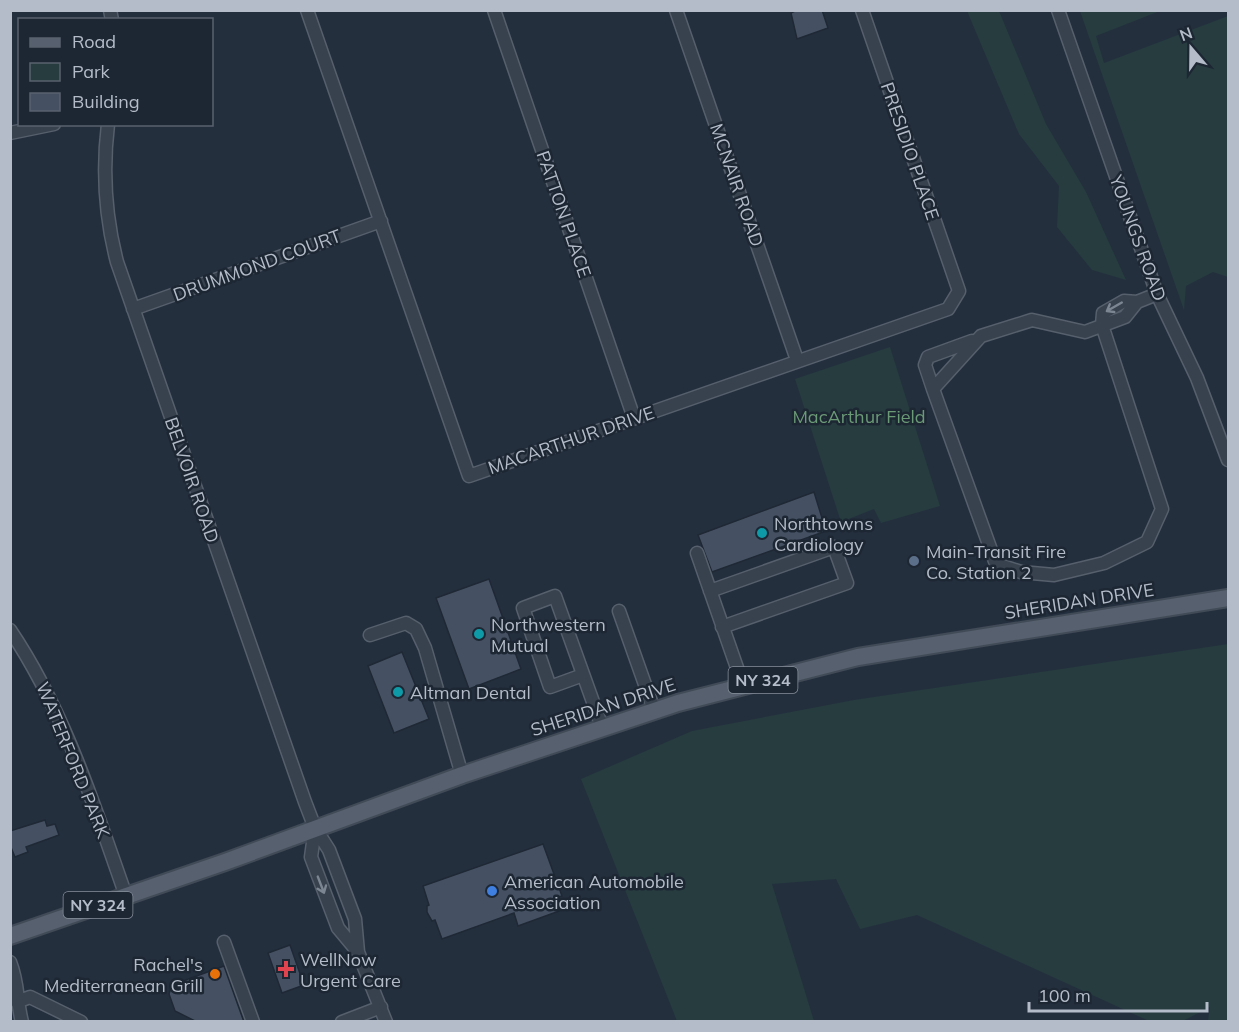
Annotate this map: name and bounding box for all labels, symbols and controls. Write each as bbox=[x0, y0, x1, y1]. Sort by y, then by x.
legend bbox=[18, 18, 213, 126]
north arrow bbox=[1161, 18, 1221, 78]
text: N bbox=[1177, 22, 1195, 45]
text: Road bbox=[72, 30, 116, 53]
text: Park bbox=[72, 60, 111, 83]
street label: PRESIDIO PLACE bbox=[876, 79, 944, 223]
text: Building bbox=[72, 90, 140, 113]
street label: MCNAIR ROAD bbox=[705, 120, 769, 250]
street label: PATTON PLACE bbox=[532, 148, 596, 280]
street label: YOUNGS ROAD bbox=[1104, 171, 1171, 304]
street label: DRUMMOND COURT bbox=[170, 224, 344, 306]
one-way arrow bbox=[1106, 301, 1123, 313]
street label: MACARTHUR DRIVE bbox=[485, 401, 657, 479]
park label: MacArthur Field bbox=[792, 405, 926, 428]
street label: BELVOIR ROAD bbox=[160, 414, 224, 546]
place label: Northtowns Cardiology bbox=[774, 512, 873, 556]
marker: Northtowns Cardiology bbox=[755, 526, 769, 540]
place label: Main-Transit Fire Co. Station 2 bbox=[926, 540, 1066, 584]
marker: Main-Transit Fire Co. Station 2 bbox=[907, 554, 921, 568]
street label: SHERIDAN DRIVE bbox=[1003, 578, 1155, 624]
place label: Northwestern Mutual bbox=[491, 613, 606, 657]
marker: Northwestern Mutual bbox=[472, 627, 486, 641]
road number: NY 324 bbox=[728, 667, 798, 693]
street label: SHERIDAN DRIVE bbox=[528, 673, 678, 741]
street label: WATERFORD PARK bbox=[31, 678, 115, 842]
place label: Altman Dental bbox=[410, 681, 531, 704]
marker: Altman Dental bbox=[391, 685, 405, 699]
place label: American Automobile Association bbox=[504, 870, 684, 914]
one-way arrow bbox=[317, 875, 328, 894]
marker: American Automobile Association bbox=[485, 884, 499, 898]
road number: NY 324 bbox=[63, 892, 132, 918]
place label: WellNow Urgent Care bbox=[300, 948, 401, 992]
place label: Rachel's Mediterranean Grill bbox=[44, 953, 203, 997]
marker: WellNow Urgent Care bbox=[277, 960, 295, 978]
marker: Rachel's Mediterranean Grill bbox=[208, 967, 222, 981]
scale bar bbox=[1029, 975, 1208, 1013]
text: 100 m bbox=[1038, 984, 1091, 1007]

